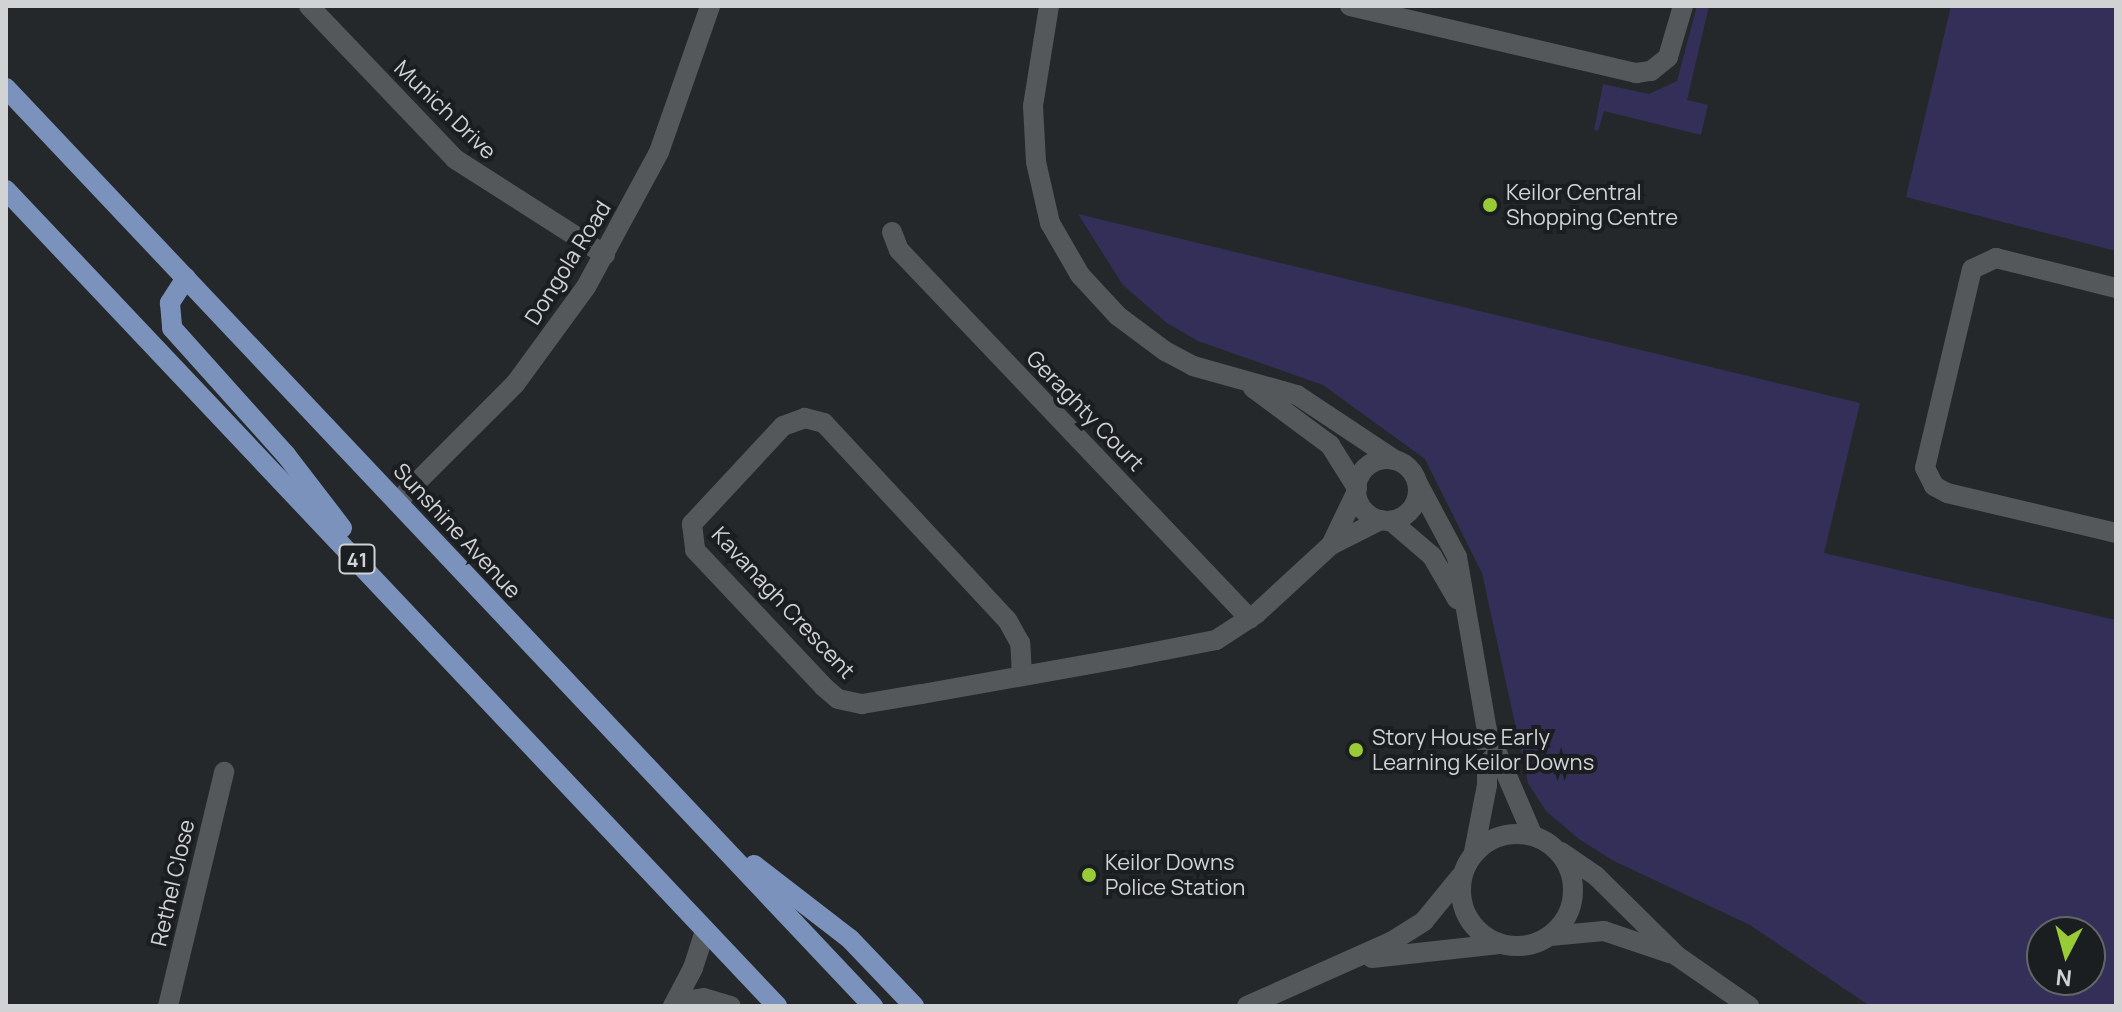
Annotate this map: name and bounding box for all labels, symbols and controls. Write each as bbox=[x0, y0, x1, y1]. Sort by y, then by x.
street label: Munich Drive bbox=[389, 55, 501, 165]
place label: Keilor Central Shopping Centre bbox=[1506, 179, 1678, 230]
street label: Dongola Road bbox=[520, 196, 616, 330]
marker: Keilor Central Shopping Centre bbox=[1481, 196, 1499, 214]
street label: Geraghty Court bbox=[1021, 345, 1149, 477]
street label: Sunshine Avenue bbox=[388, 458, 526, 604]
street label: Kavanagh Crescent bbox=[706, 522, 860, 684]
road number: 41 bbox=[337, 543, 377, 575]
place label: Story House Early Learning Keilor Downs bbox=[1372, 724, 1594, 776]
marker: Story House Early Learning Keilor Downs bbox=[1347, 741, 1365, 759]
street label: Rethel Close bbox=[146, 817, 200, 949]
place label: Keilor Downs Police Station bbox=[1105, 849, 1245, 900]
marker: Keilor Downs Police Station bbox=[1080, 866, 1098, 884]
north arrow bbox=[2026, 916, 2106, 996]
text: N bbox=[2054, 962, 2073, 994]

